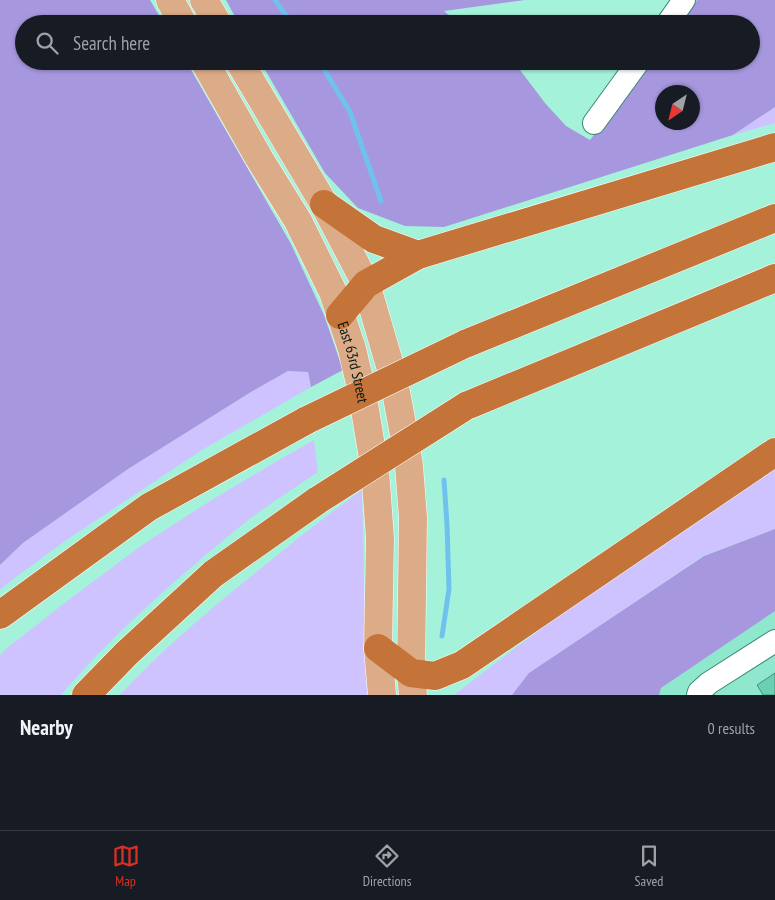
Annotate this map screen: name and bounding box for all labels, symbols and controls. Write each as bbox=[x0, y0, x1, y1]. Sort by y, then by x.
search box bbox=[15, 15, 760, 70]
icon: search bbox=[33, 29, 61, 57]
text: Search here bbox=[73, 31, 150, 55]
north arrow bbox=[655, 85, 700, 130]
street label: East 63rd Street bbox=[334, 319, 373, 404]
text: Nearby bbox=[20, 714, 73, 741]
text: 0 results bbox=[708, 718, 755, 738]
tab: Map bbox=[112, 842, 140, 890]
tab: Directions bbox=[363, 842, 411, 890]
tab: Saved bbox=[635, 842, 663, 890]

